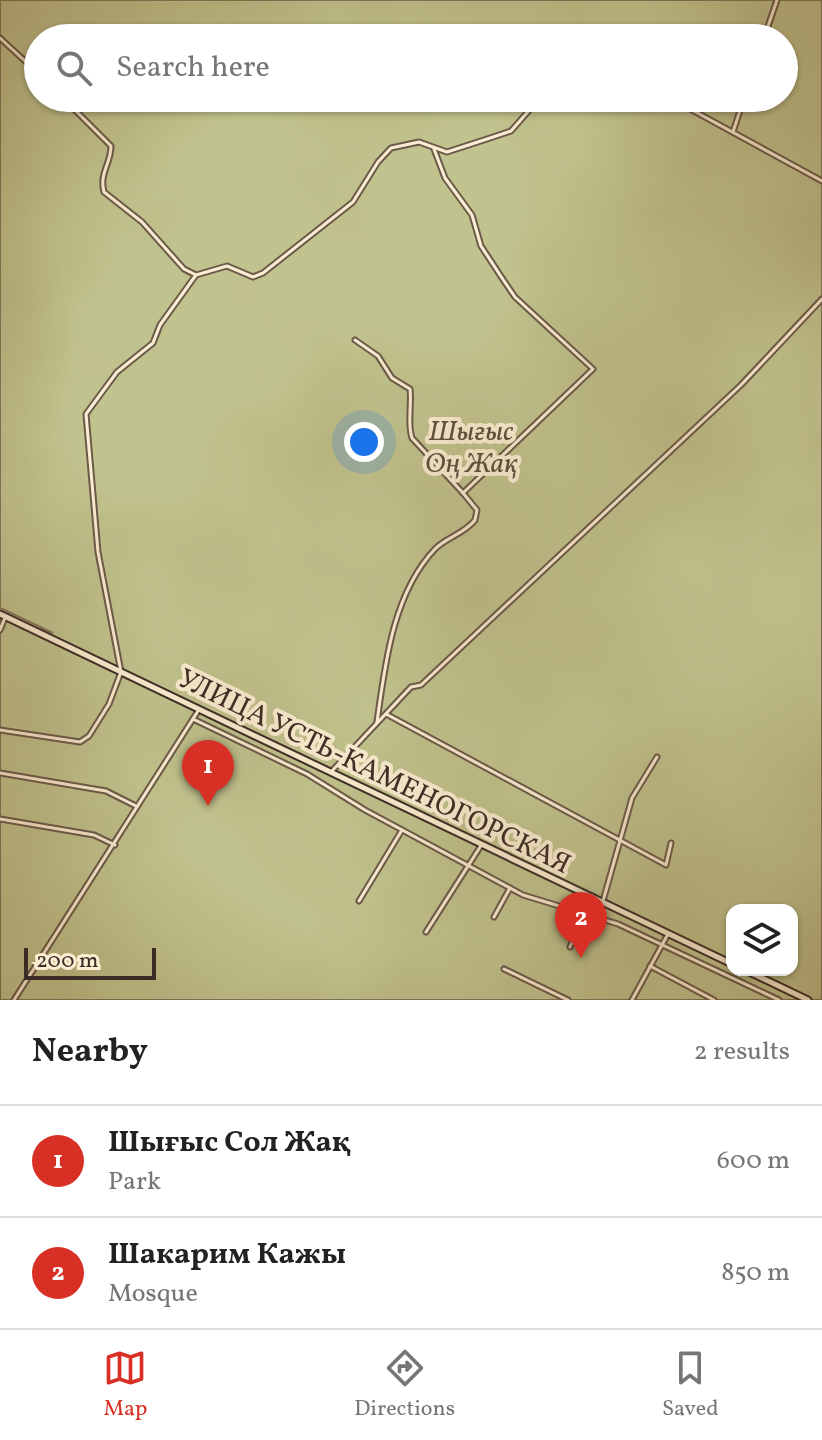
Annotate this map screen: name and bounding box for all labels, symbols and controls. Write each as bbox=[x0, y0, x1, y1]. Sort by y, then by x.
search box bbox=[24, 24, 798, 112]
icon: search bbox=[52, 46, 96, 90]
text: Search here bbox=[116, 47, 270, 89]
park label: Шығыс Оң Жақ bbox=[425, 413, 518, 484]
your location bbox=[344, 422, 384, 462]
street label: УЛИЦА УСТЬ-КАМЕНОГОРСКАЯ bbox=[171, 660, 577, 885]
pin: 1 bbox=[182, 740, 234, 806]
pin: 2 bbox=[555, 892, 607, 958]
map controls bbox=[726, 904, 798, 976]
button: layers bbox=[726, 904, 798, 976]
scale bar bbox=[24, 944, 156, 980]
text: 200 m bbox=[36, 946, 98, 977]
text: Nearby bbox=[32, 1029, 148, 1076]
text: 2 results bbox=[694, 1034, 790, 1070]
text: Шығыс Сол Жақ bbox=[108, 1122, 350, 1164]
text: 1 bbox=[53, 1143, 63, 1179]
text: 600 m bbox=[717, 1143, 790, 1179]
text: Park bbox=[108, 1164, 161, 1200]
text: Шакарим Кажы bbox=[108, 1234, 346, 1276]
text: 2 bbox=[51, 1255, 65, 1291]
text: 850 m bbox=[721, 1255, 790, 1291]
text: Mosque bbox=[108, 1276, 198, 1312]
tab: Map bbox=[103, 1346, 147, 1425]
tab: Directions bbox=[354, 1346, 455, 1425]
tab: Saved bbox=[662, 1346, 719, 1425]

